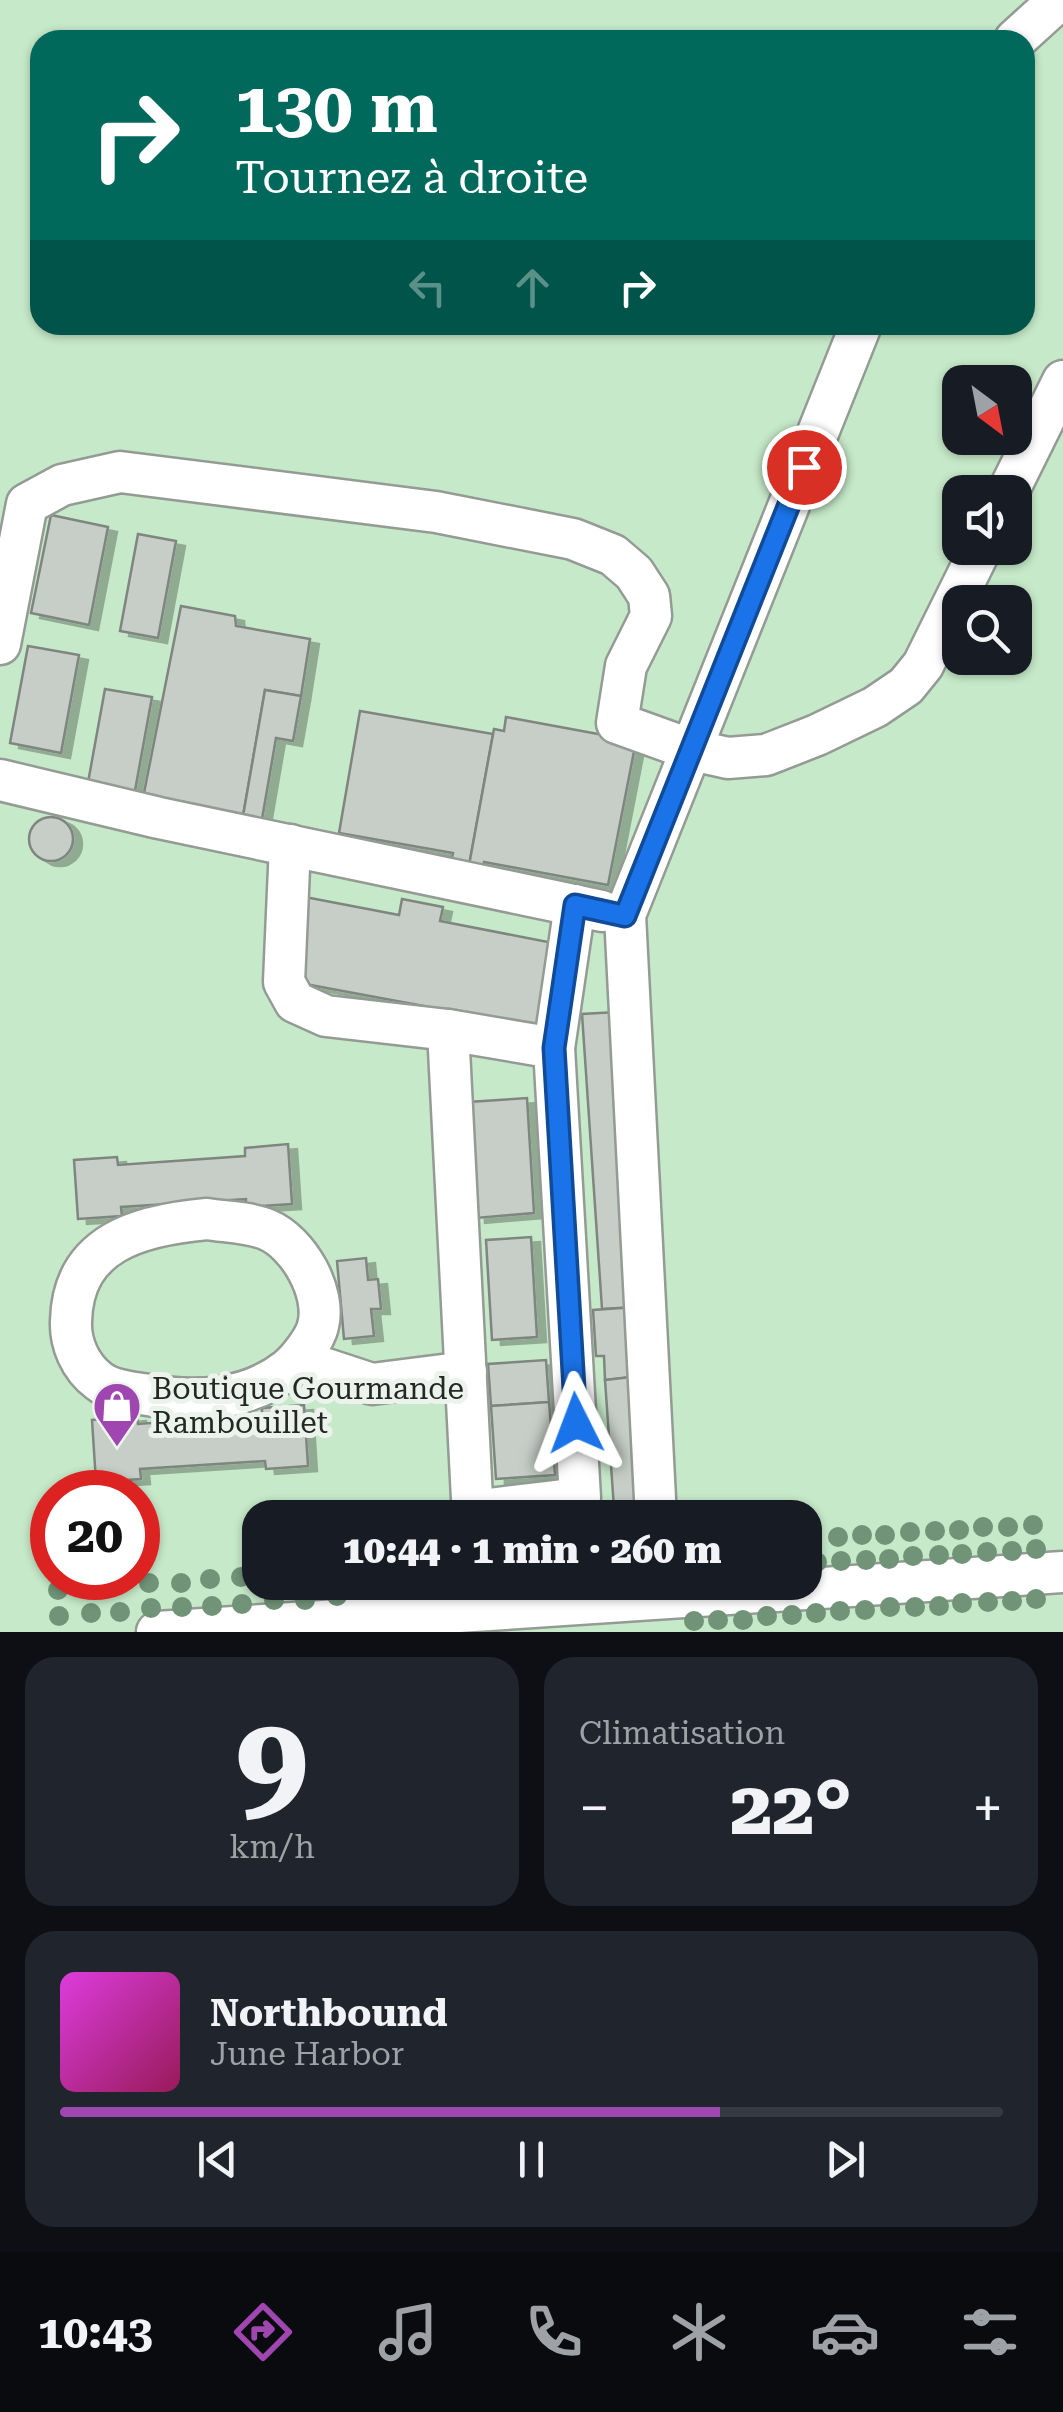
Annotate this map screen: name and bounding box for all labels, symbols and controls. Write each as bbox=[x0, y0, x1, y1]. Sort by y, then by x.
text: 130 m bbox=[235, 67, 438, 149]
icon: right bbox=[70, 70, 200, 200]
text: Tournez à droite bbox=[235, 151, 588, 204]
icon: left bbox=[400, 260, 455, 315]
icon: ahead bbox=[505, 260, 560, 315]
icon: right bbox=[610, 260, 665, 315]
north arrow bbox=[942, 365, 1032, 455]
map controls bbox=[942, 365, 1032, 675]
pin bbox=[762, 425, 847, 510]
icon: arrive bbox=[777, 440, 832, 495]
button: sound bbox=[942, 475, 1032, 565]
button: search bbox=[942, 585, 1032, 675]
place label: Boutique Gourmande Rambouillet bbox=[152, 1371, 464, 1440]
position arrow bbox=[524, 1371, 628, 1475]
shop icon: Boutique Gourmande Rambouillet bbox=[91, 1380, 143, 1448]
speed limit sign: 20 bbox=[30, 1470, 160, 1600]
text: 10:44 · 1 min · 260 m bbox=[342, 1528, 722, 1572]
text: 9 bbox=[236, 1686, 308, 1839]
text: Climatisation bbox=[579, 1714, 785, 1752]
text: 22° bbox=[730, 1764, 852, 1852]
text: − bbox=[579, 1776, 610, 1840]
text: + bbox=[972, 1776, 1003, 1840]
text: km/h bbox=[229, 1828, 315, 1866]
text: Northbound bbox=[210, 1991, 448, 2035]
text: June Harbor bbox=[210, 2035, 404, 2073]
icon: previous bbox=[190, 2132, 245, 2187]
icon: pause bbox=[504, 2132, 559, 2187]
icon: next bbox=[818, 2132, 873, 2187]
icon: directions bbox=[228, 2297, 298, 2367]
icon: music bbox=[373, 2297, 443, 2367]
icon: phone bbox=[519, 2297, 589, 2367]
icon: climate bbox=[664, 2297, 734, 2367]
icon: car bbox=[810, 2297, 880, 2367]
icon: filters bbox=[955, 2297, 1025, 2367]
text: 10:43 bbox=[38, 2306, 153, 2359]

